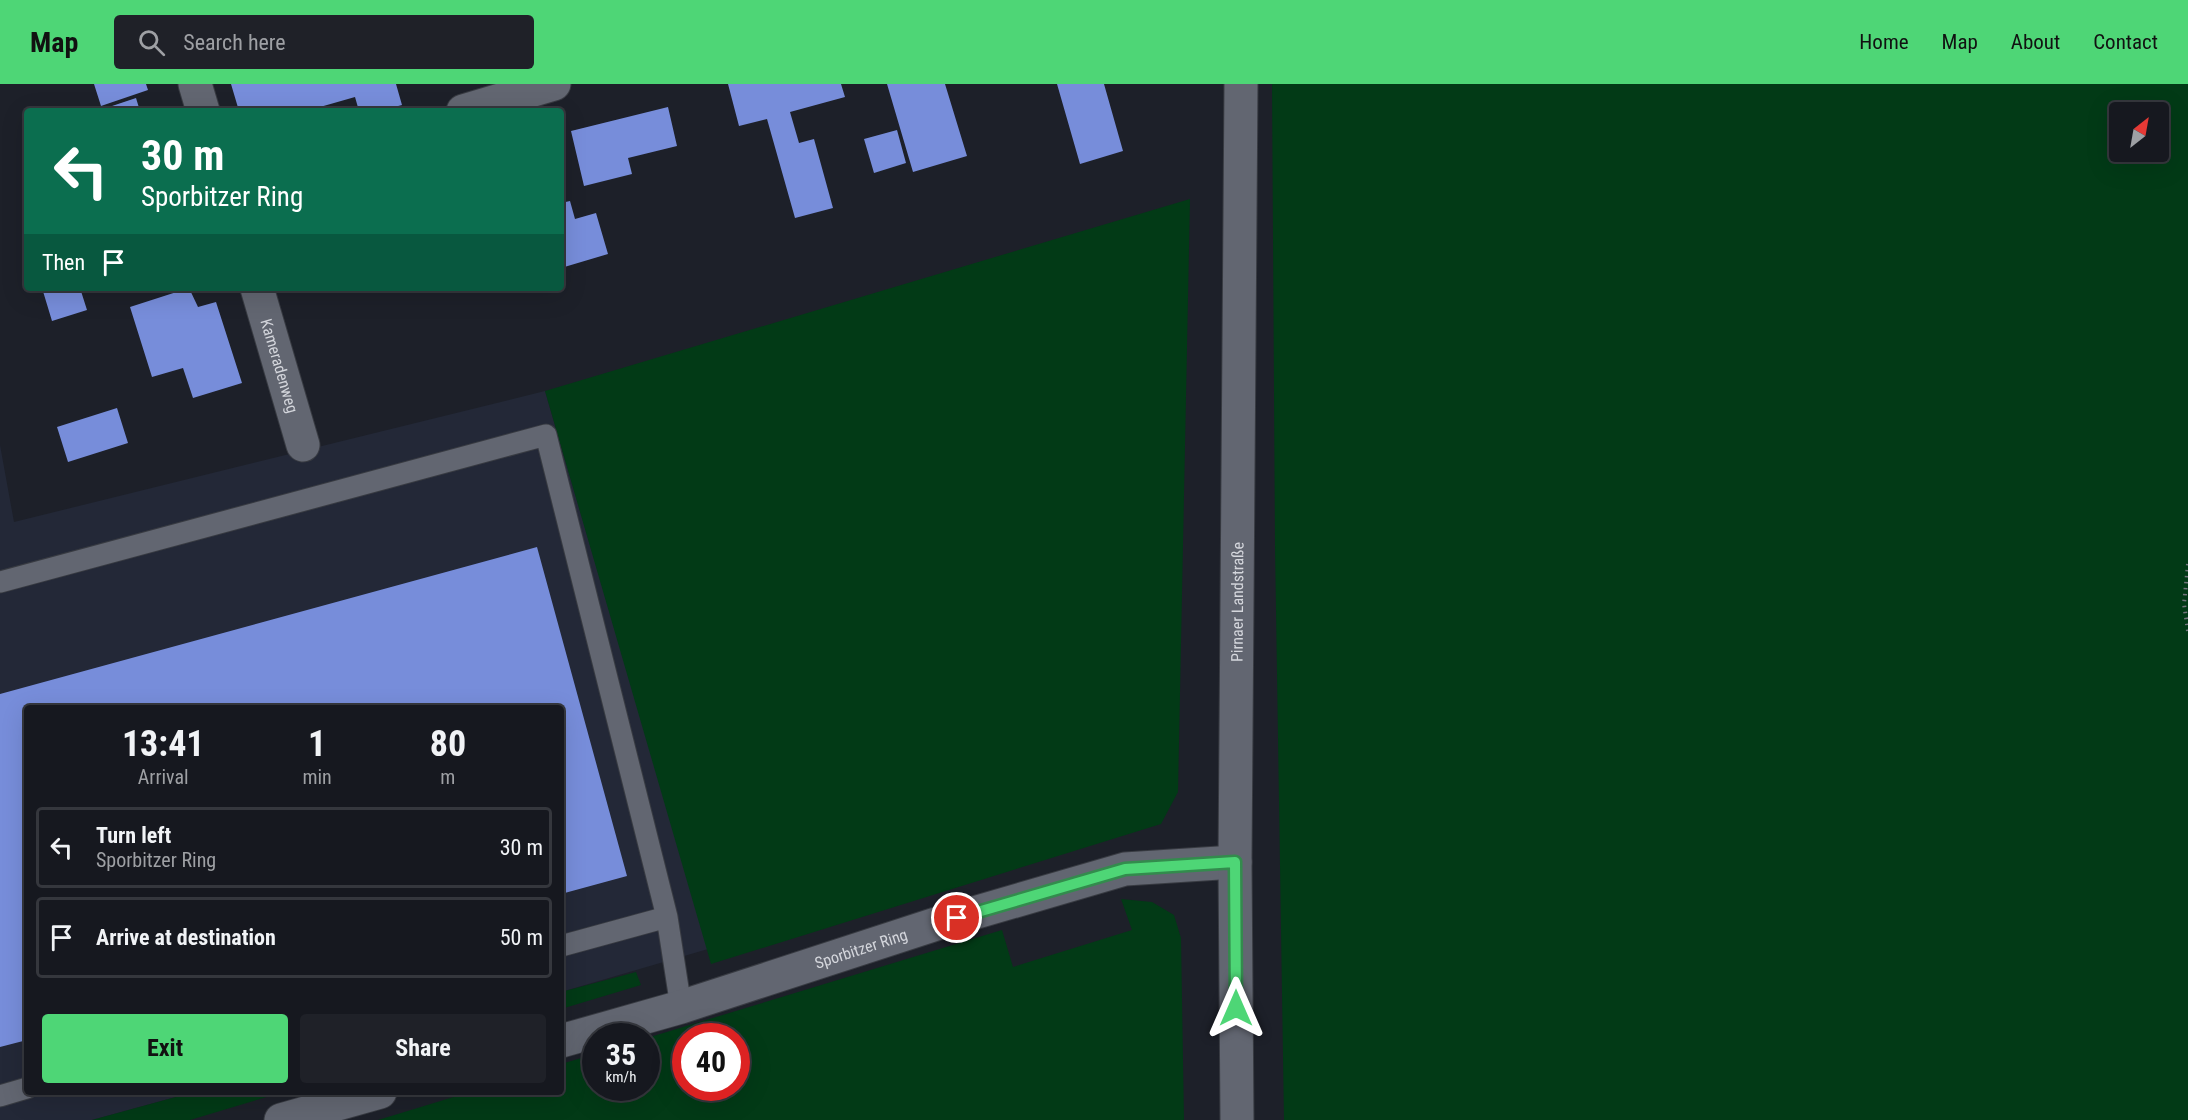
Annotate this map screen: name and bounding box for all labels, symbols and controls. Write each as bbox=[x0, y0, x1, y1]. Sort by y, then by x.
search box bbox=[114, 15, 534, 69]
text: Map bbox=[30, 26, 78, 59]
icon: search bbox=[135, 26, 168, 59]
text: Search here bbox=[183, 30, 286, 55]
text: Home bbox=[1859, 30, 1909, 54]
text: Map bbox=[1942, 30, 1978, 54]
text: About bbox=[2011, 30, 2060, 54]
text: Contact bbox=[2093, 30, 2158, 54]
north arrow bbox=[2109, 102, 2169, 162]
map controls bbox=[2109, 102, 2169, 162]
text: 30 m bbox=[141, 131, 224, 180]
icon: left bbox=[42, 132, 120, 210]
text: Sporbitzer Ring bbox=[141, 181, 303, 213]
icon: arrive bbox=[97, 246, 130, 279]
text: Then bbox=[42, 250, 85, 275]
street label: Kameradenweg bbox=[257, 317, 302, 415]
street label: Pirnaer Landstraße bbox=[1228, 542, 1247, 662]
text: 13:41 bbox=[122, 723, 205, 765]
text: 1 bbox=[308, 723, 326, 765]
text: 80 bbox=[430, 723, 466, 765]
text: Arrival bbox=[138, 765, 189, 789]
text: min bbox=[302, 765, 332, 789]
text: m bbox=[440, 765, 455, 789]
text: Turn left bbox=[96, 823, 171, 848]
icon: left bbox=[45, 831, 78, 864]
text: 30 m bbox=[500, 835, 543, 860]
text: Sporbitzer Ring bbox=[96, 848, 216, 872]
pin bbox=[931, 892, 982, 943]
icon: arrive bbox=[940, 901, 973, 934]
icon: arrive bbox=[45, 921, 78, 954]
text: Arrive at destination bbox=[96, 925, 276, 950]
text: 50 m bbox=[500, 925, 543, 950]
street label: Sporbitzer Ring bbox=[812, 925, 910, 973]
position arrow bbox=[1204, 976, 1268, 1040]
button: Exit bbox=[42, 1014, 288, 1083]
button: Share bbox=[300, 1014, 546, 1083]
speed limit sign: 40 bbox=[672, 1023, 750, 1101]
text: 35 bbox=[606, 1037, 636, 1072]
text: km/h bbox=[606, 1068, 636, 1086]

